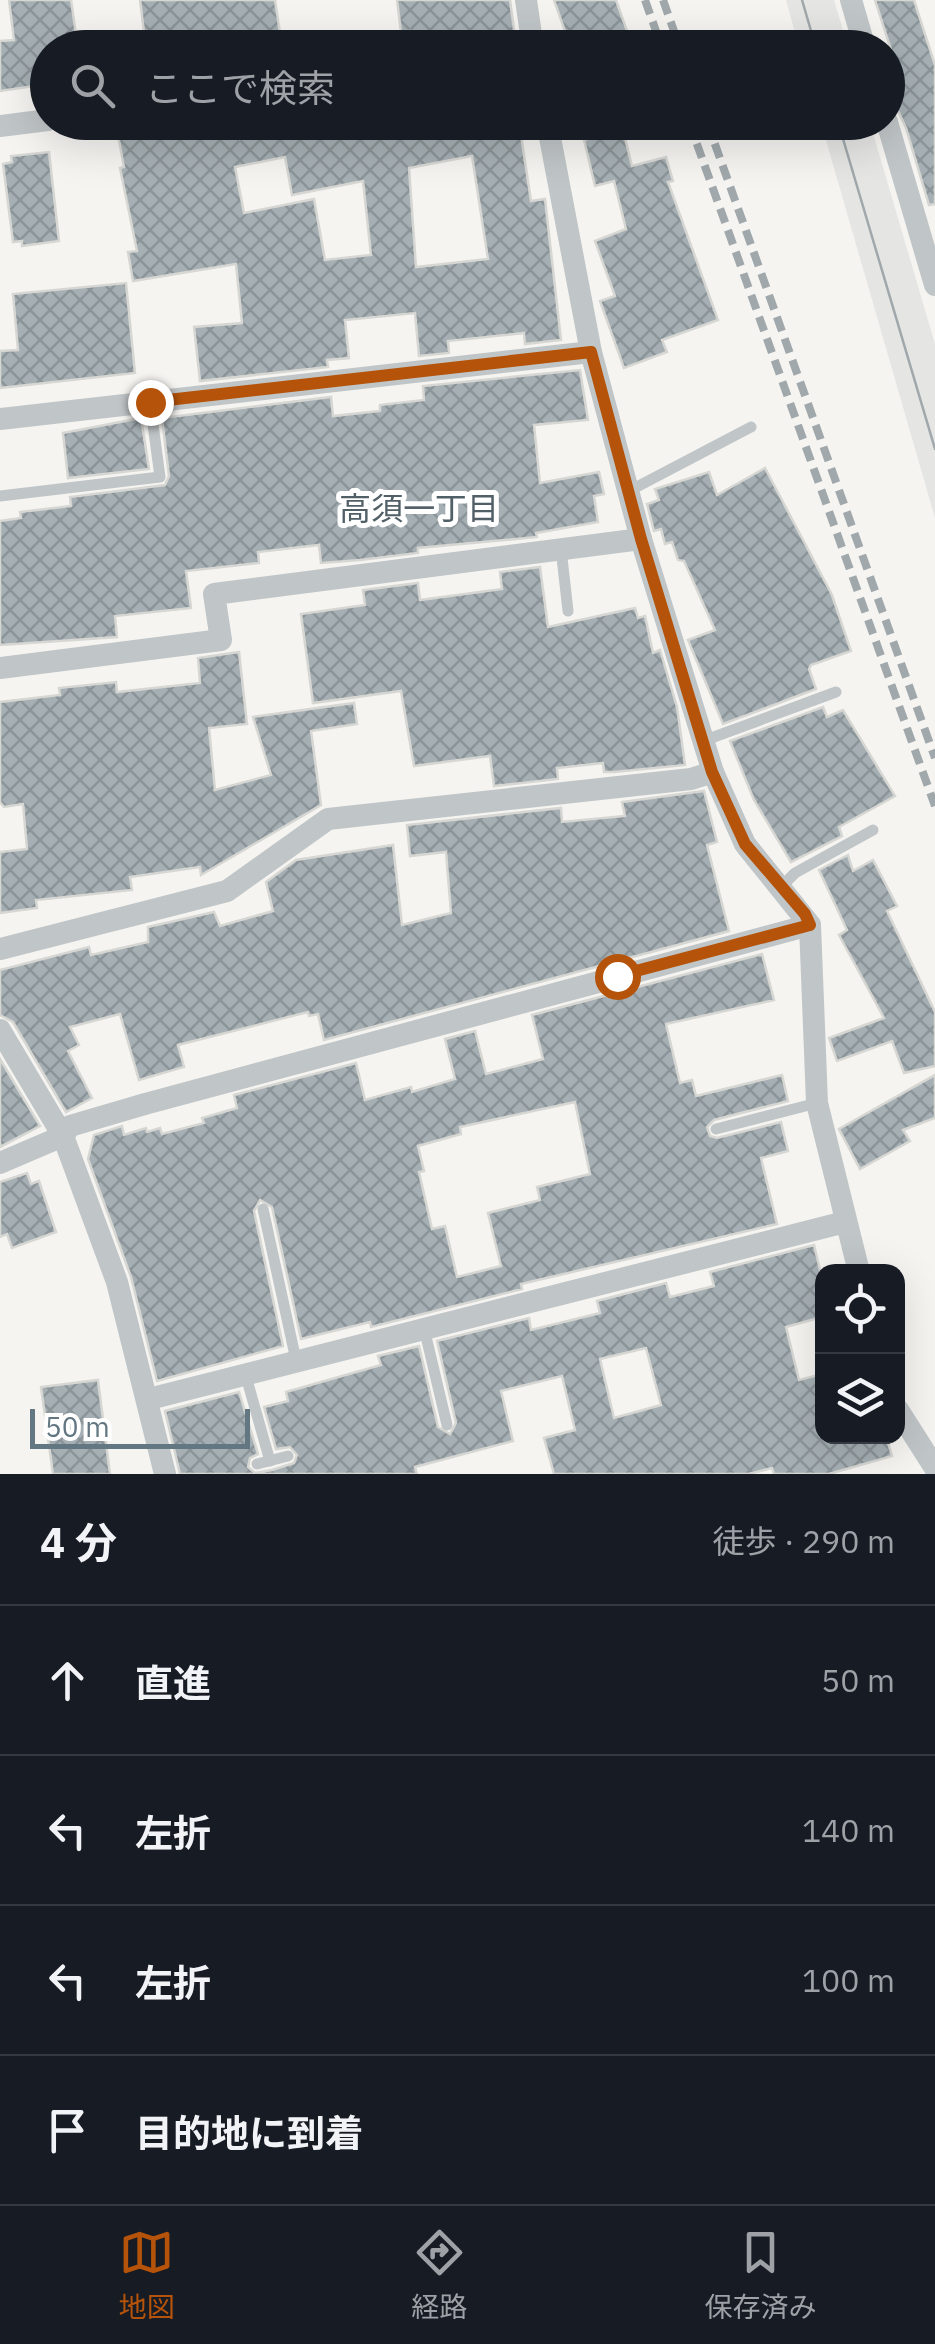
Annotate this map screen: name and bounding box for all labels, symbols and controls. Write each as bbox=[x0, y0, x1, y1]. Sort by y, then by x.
search box bbox=[30, 30, 905, 140]
icon: search bbox=[65, 58, 120, 113]
text: ここで検索 bbox=[145, 63, 335, 112]
route end bbox=[128, 380, 174, 426]
district label: 高須一丁目 bbox=[339, 487, 499, 529]
route start bbox=[595, 954, 641, 1000]
map controls bbox=[815, 1264, 905, 1444]
button: locate bbox=[815, 1264, 905, 1354]
button: layers bbox=[815, 1354, 905, 1444]
scale bar bbox=[30, 1404, 250, 1448]
text: 50 m bbox=[45, 1408, 110, 1445]
text: 4 分 bbox=[40, 1515, 117, 1570]
text: 徒歩 · 290 m bbox=[712, 1520, 895, 1562]
icon: ahead bbox=[40, 1653, 95, 1708]
text: 直進 bbox=[135, 1658, 211, 1707]
text: 50 m bbox=[821, 1659, 895, 1701]
icon: left bbox=[40, 1803, 95, 1858]
text: 左折 bbox=[135, 1808, 211, 1857]
text: 140 m bbox=[802, 1809, 895, 1851]
icon: left bbox=[40, 1953, 95, 2008]
text: 左折 bbox=[135, 1958, 211, 2007]
text: 100 m bbox=[802, 1959, 895, 2001]
icon: arrive bbox=[40, 2103, 95, 2158]
text: 目的地に到着 bbox=[135, 2108, 363, 2157]
tab: 地図 bbox=[118, 2225, 175, 2325]
tab: 経路 bbox=[411, 2225, 468, 2325]
tab: 保存済み bbox=[704, 2225, 817, 2325]

